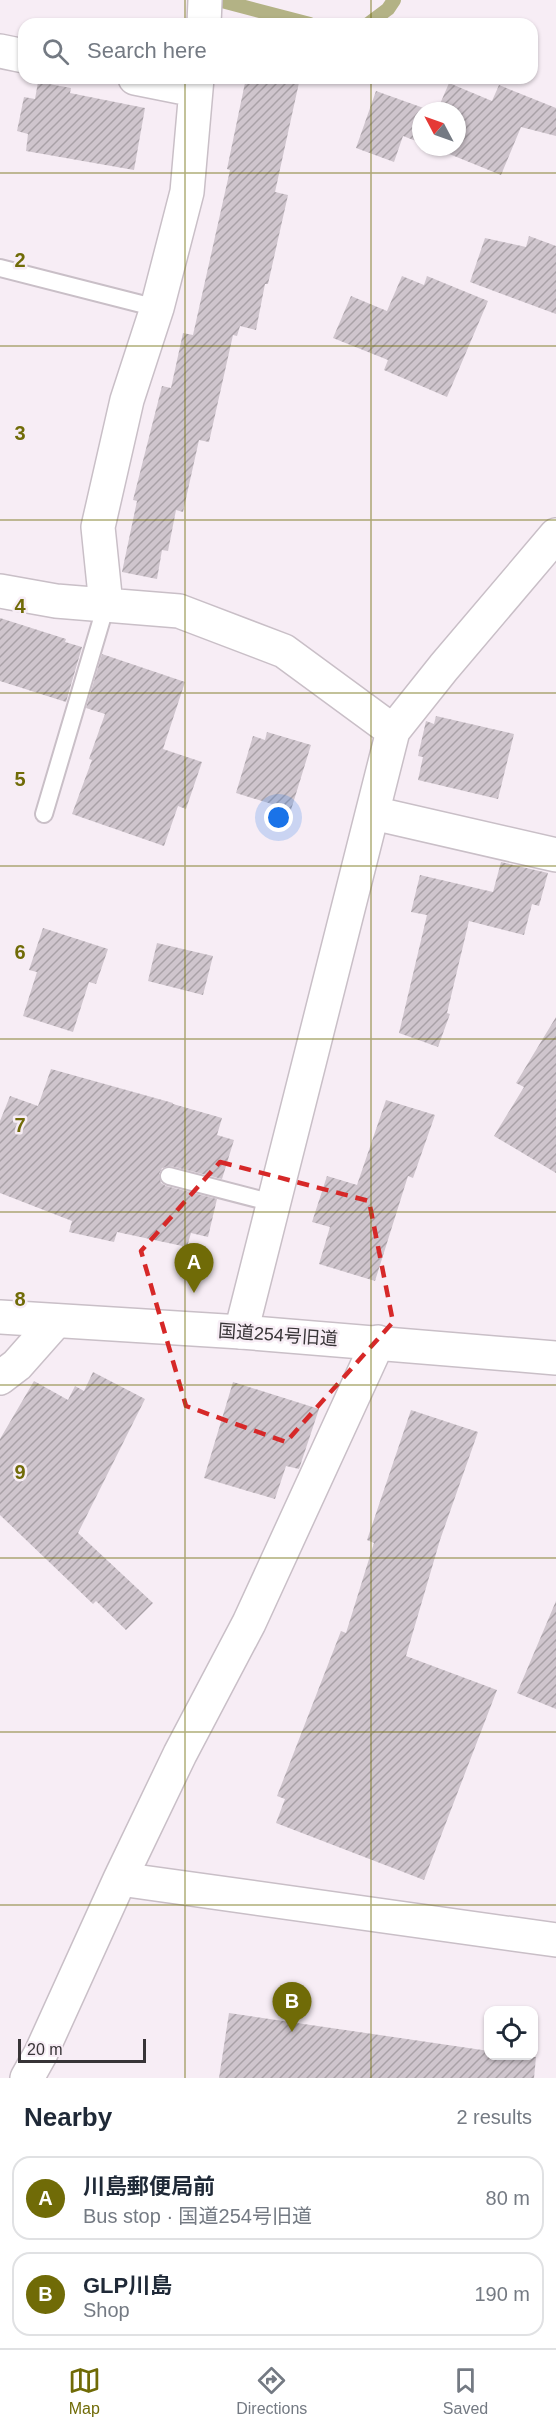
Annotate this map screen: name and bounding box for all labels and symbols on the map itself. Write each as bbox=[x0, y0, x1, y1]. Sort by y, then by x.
north arrow bbox=[412, 102, 466, 156]
text: 2 bbox=[14, 249, 26, 271]
text: 3 bbox=[14, 422, 26, 444]
text: 4 bbox=[14, 595, 26, 617]
text: 5 bbox=[14, 768, 26, 790]
your location bbox=[264, 803, 293, 832]
text: 6 bbox=[14, 941, 26, 963]
text: 7 bbox=[14, 1114, 26, 1136]
pin: A bbox=[174, 1244, 214, 1293]
text: 8 bbox=[14, 1288, 26, 1310]
street label: 国道254号旧道 bbox=[217, 1321, 339, 1349]
text: 9 bbox=[14, 1461, 26, 1483]
pin: B bbox=[272, 1982, 312, 2032]
scale bar bbox=[18, 2036, 146, 2064]

